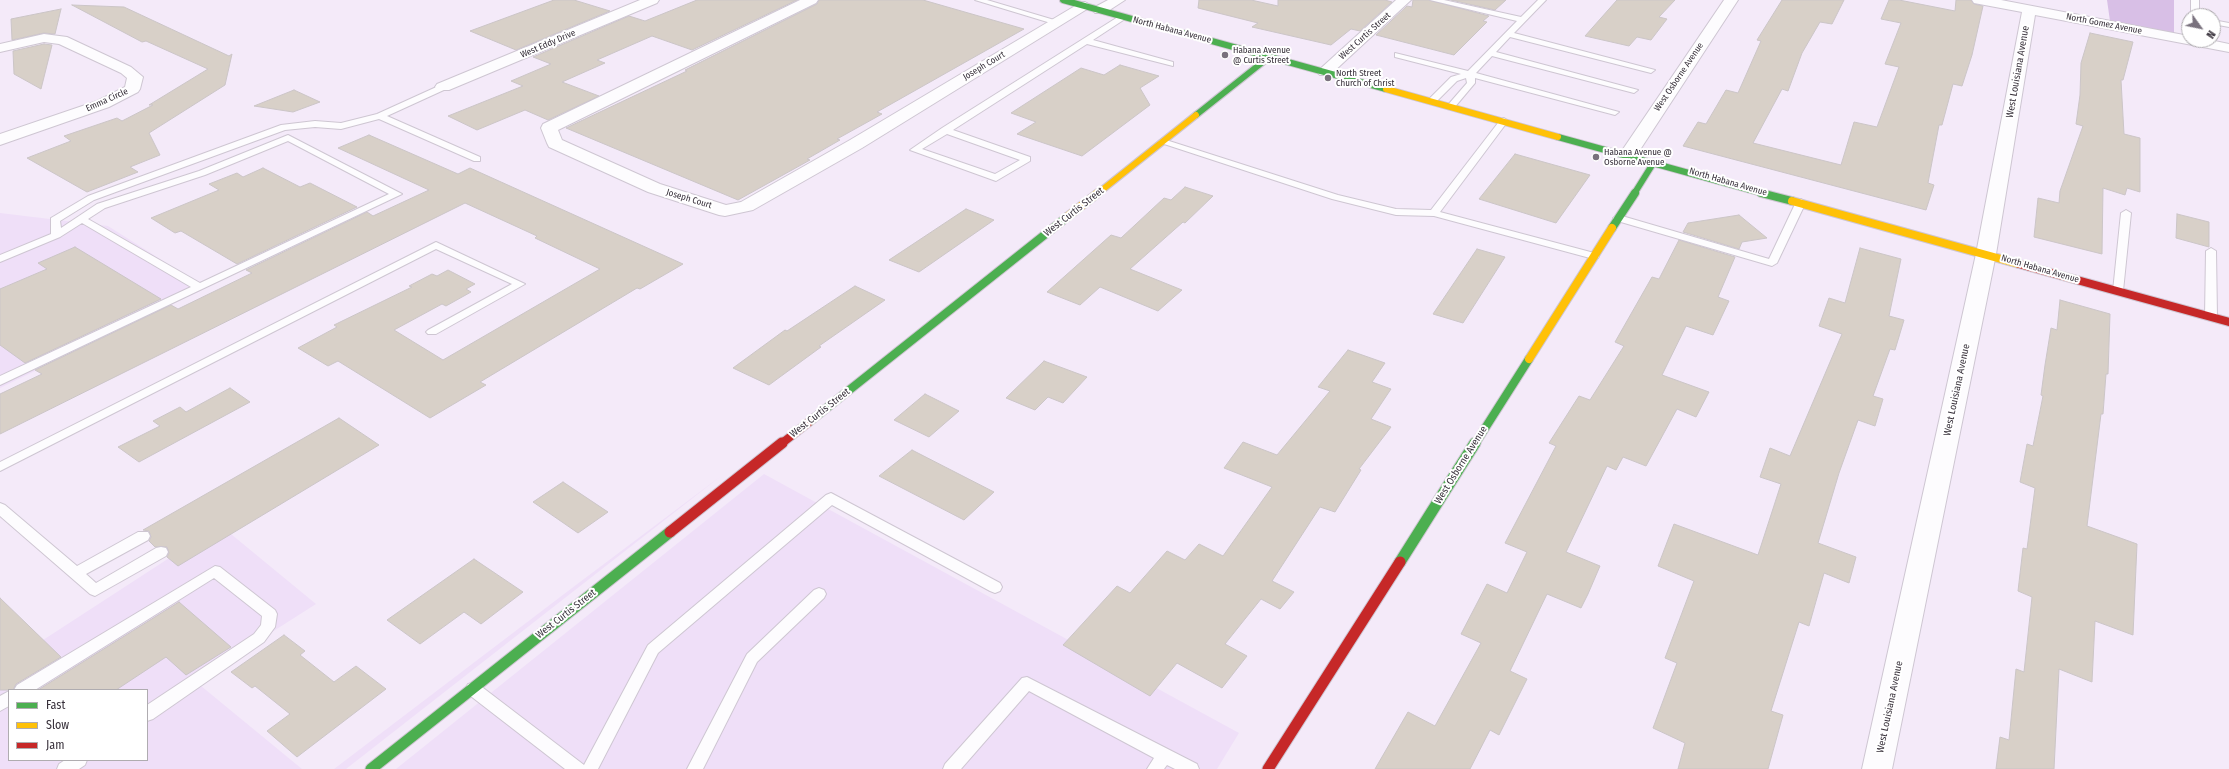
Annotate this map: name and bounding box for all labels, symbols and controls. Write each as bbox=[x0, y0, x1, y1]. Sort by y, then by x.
north arrow bbox=[2181, 8, 2221, 48]
street label: West Curtis Street bbox=[1337, 10, 1393, 62]
street label: North Gomez Avenue bbox=[2065, 11, 2143, 37]
street label: North Habana Avenue bbox=[1132, 14, 1212, 46]
street label: West Louisiana Avenue bbox=[2004, 25, 2032, 119]
street label: West Eddy Drive bbox=[519, 28, 577, 60]
text: N bbox=[2203, 28, 2218, 41]
street label: West Osborne Avenue bbox=[1652, 41, 1706, 113]
place label: Habana Avenue @ Curtis Street bbox=[1233, 45, 1290, 66]
street label: Joseph Court bbox=[961, 49, 1007, 83]
marker: Habana Avenue @ Curtis Street bbox=[1220, 50, 1230, 60]
place label: North Street Church of Christ bbox=[1336, 68, 1395, 89]
marker: North Street Church of Christ bbox=[1323, 73, 1333, 83]
street label: Emma Circle bbox=[84, 86, 130, 114]
place label: Habana Avenue @ Osborne Avenue bbox=[1604, 147, 1672, 168]
marker: Habana Avenue @ Osborne Avenue bbox=[1591, 152, 1601, 162]
street label: North Habana Avenue bbox=[1688, 166, 1768, 198]
street label: West Curtis Street bbox=[1042, 185, 1106, 239]
street label: Joseph Court bbox=[665, 187, 713, 211]
street label: North Habana Avenue bbox=[2000, 253, 2080, 285]
street label: West Louisiana Avenue bbox=[1941, 343, 1973, 437]
street label: West Curtis Street bbox=[788, 386, 852, 440]
street label: West Osborne Avenue bbox=[1432, 424, 1490, 506]
street label: West Curtis Street bbox=[534, 587, 598, 641]
street label: West Louisiana Avenue bbox=[1874, 660, 1906, 754]
legend bbox=[8, 689, 148, 761]
text: Fast bbox=[46, 698, 65, 712]
text: Slow bbox=[46, 718, 69, 732]
text: Jam bbox=[46, 738, 64, 752]

